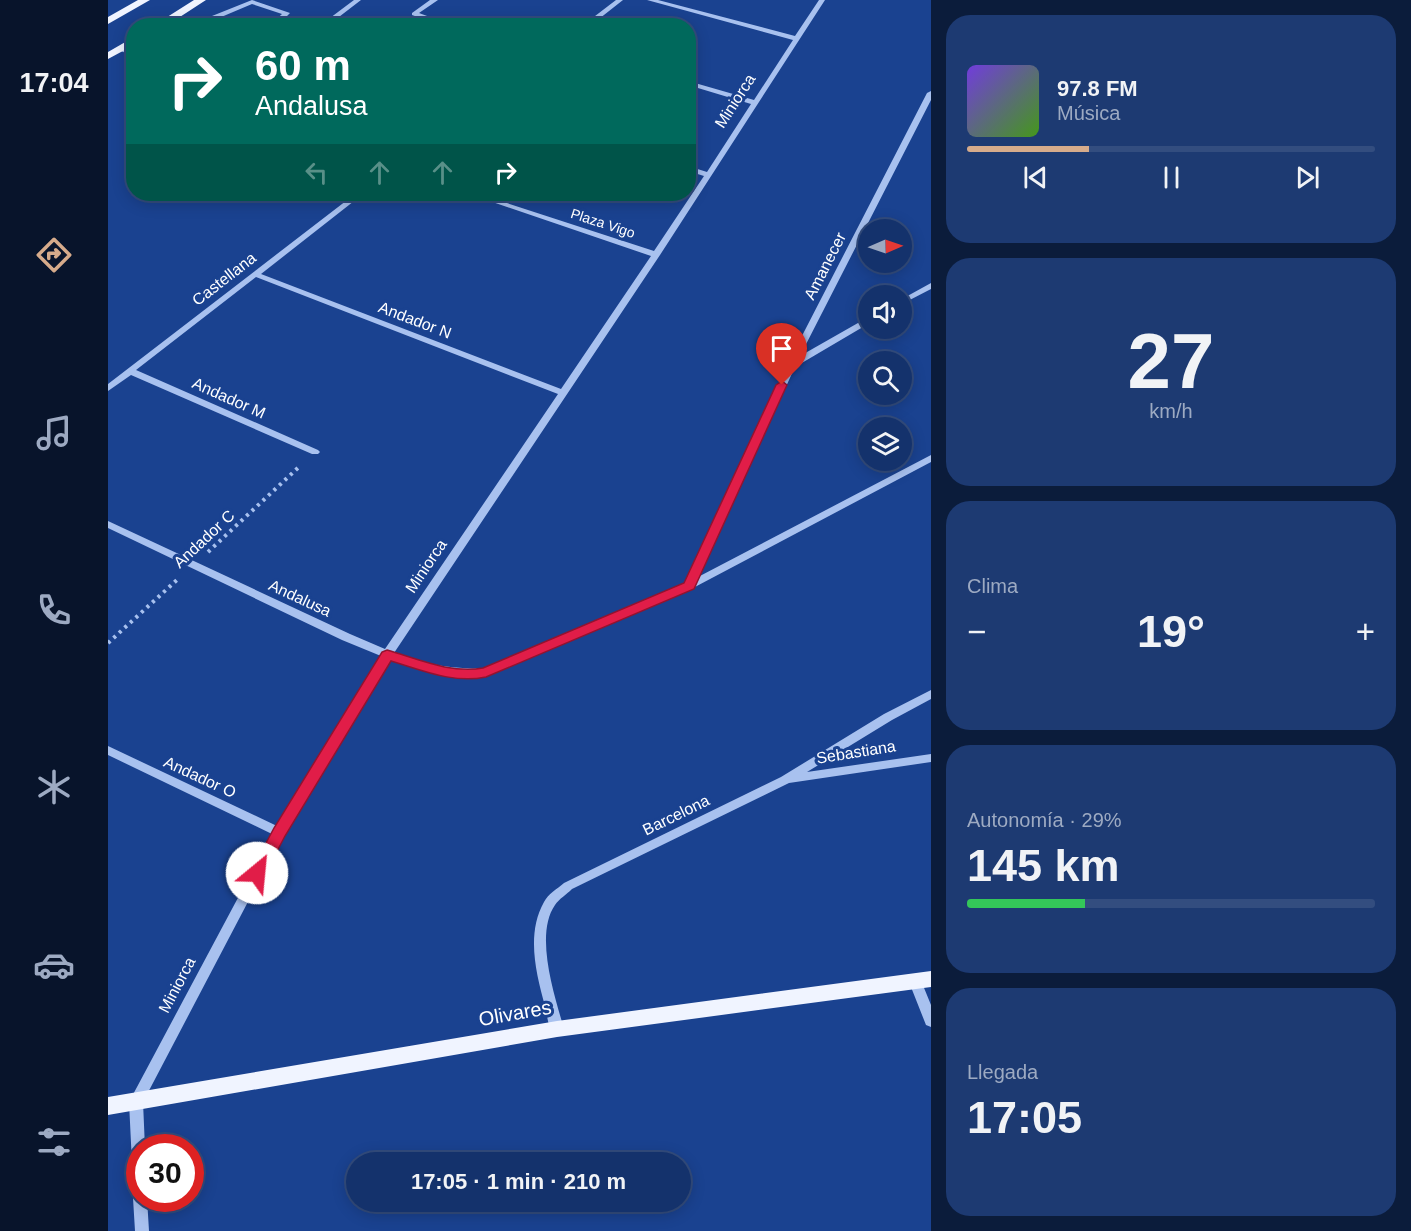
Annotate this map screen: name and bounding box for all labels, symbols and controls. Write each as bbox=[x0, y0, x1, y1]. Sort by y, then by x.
icon: right bbox=[156, 42, 234, 120]
text: 60 m bbox=[255, 42, 351, 89]
text: 17:04 bbox=[19, 68, 89, 98]
street label: Miniorca bbox=[711, 71, 759, 131]
text: 97.8 FM bbox=[1057, 76, 1138, 101]
text: Andalusa bbox=[255, 91, 368, 121]
text: Música bbox=[1057, 102, 1120, 124]
icon: left bbox=[300, 156, 333, 189]
icon: ahead bbox=[363, 156, 396, 189]
icon: ahead bbox=[426, 156, 459, 189]
icon: right bbox=[489, 156, 522, 189]
icon: previous bbox=[1019, 161, 1052, 194]
icon: pause bbox=[1155, 161, 1188, 194]
icon: next bbox=[1291, 161, 1324, 194]
street label: Plaza Vigo bbox=[569, 205, 637, 241]
north arrow bbox=[858, 219, 912, 273]
map controls bbox=[858, 219, 912, 471]
street label: Amanecer bbox=[801, 229, 849, 302]
icon: directions bbox=[33, 234, 75, 276]
street label: Castellana bbox=[189, 249, 259, 309]
button: sound bbox=[858, 285, 912, 339]
street label: Andador N bbox=[376, 298, 454, 342]
text: 27 bbox=[1128, 317, 1214, 405]
pin bbox=[756, 323, 807, 385]
icon: arrive bbox=[765, 332, 798, 365]
button: search bbox=[858, 351, 912, 405]
street label: Andador M bbox=[190, 374, 268, 422]
text: km/h bbox=[1149, 400, 1193, 422]
icon: music bbox=[33, 412, 75, 454]
button: layers bbox=[858, 417, 912, 471]
street label: Andador C bbox=[170, 507, 238, 571]
street label: Miniorca bbox=[402, 536, 450, 596]
text: Clima bbox=[967, 575, 1018, 597]
street label: Andalusa bbox=[266, 576, 334, 620]
icon: phone bbox=[33, 589, 75, 631]
text: 19° bbox=[1137, 606, 1205, 657]
text: − bbox=[967, 613, 986, 650]
text: + bbox=[1356, 613, 1375, 650]
street label: Sebastiana bbox=[815, 737, 897, 767]
street label: Andador O bbox=[161, 753, 239, 801]
icon: climate bbox=[33, 766, 75, 808]
street label: Barcelona bbox=[640, 792, 712, 838]
text: Autonomía · 29% bbox=[967, 809, 1122, 831]
text: 145 km bbox=[967, 840, 1120, 891]
position arrow bbox=[225, 841, 289, 905]
icon: car bbox=[33, 944, 75, 986]
street label: Miniorca bbox=[155, 954, 199, 1016]
street label: Olivares bbox=[477, 996, 553, 1030]
text: Llegada bbox=[967, 1061, 1038, 1083]
text: 17:05 bbox=[967, 1092, 1082, 1143]
icon: filters bbox=[33, 1121, 75, 1163]
speed limit sign: 30 bbox=[126, 1134, 204, 1212]
text: 17:05 · 1 min · 210 m bbox=[411, 1169, 626, 1194]

